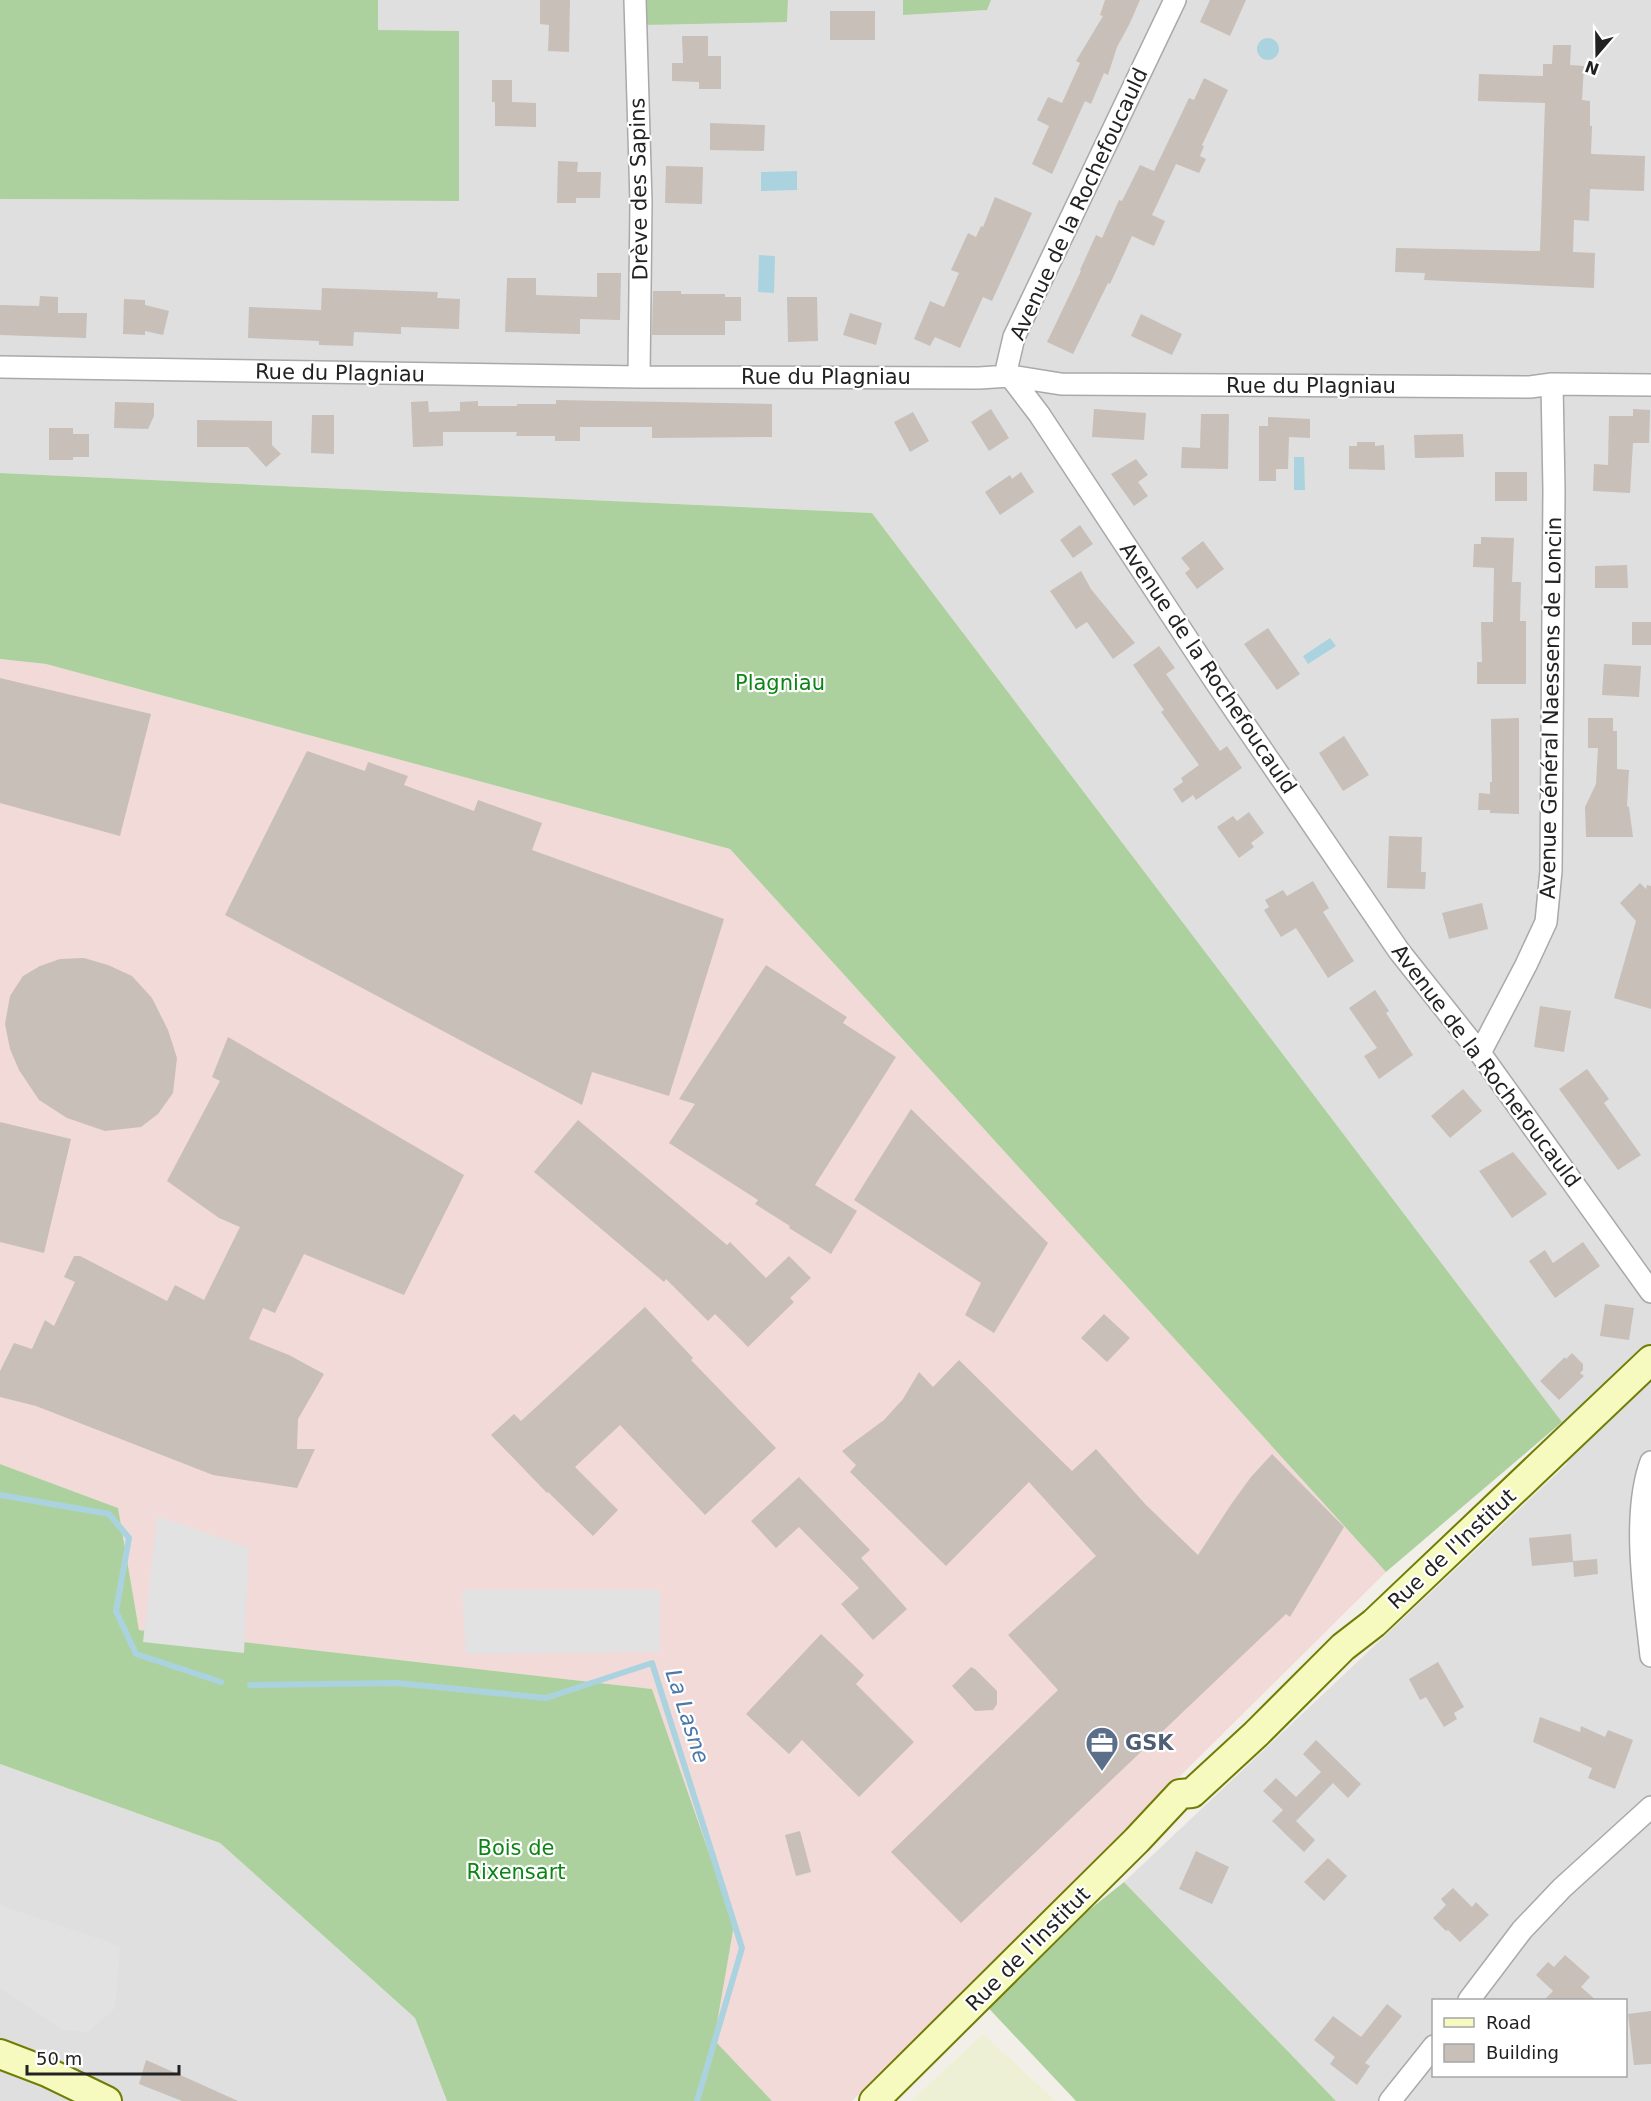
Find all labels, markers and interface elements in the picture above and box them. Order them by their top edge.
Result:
north arrow [1567,24,1627,84]
text: N [1582,56,1602,79]
street label: Avenue de la Rochefoucauld [1005,64,1153,344]
street label: Drève des Sapins [625,97,653,281]
street label: Rue du Plagniau [255,360,425,386]
street label: Rue du Plagniau [741,365,911,389]
street label: Rue du Plagniau [1226,374,1396,398]
street label: Avenue Général Naessens de Loncin [1536,517,1566,899]
street label: Avenue de la Rochefoucauld [1115,538,1301,798]
park label: Plagniau [735,671,825,695]
street label: Avenue de la Rochefoucauld [1387,940,1585,1192]
street label: Rue de l'Institut [1383,1484,1521,1614]
water label: La Lasne [661,1666,714,1766]
office icon: GSK [1084,1725,1120,1772]
place label: GSK [1125,1731,1174,1755]
park label: Bois de Rixensart [466,1836,566,1884]
street label: Rue de l'Institut [961,1882,1095,2016]
legend [1432,1999,1627,2077]
text: Road [1486,2012,1531,2033]
scale bar [27,2038,178,2076]
text: Building [1486,2042,1559,2063]
text: 50 m [36,2048,82,2069]

